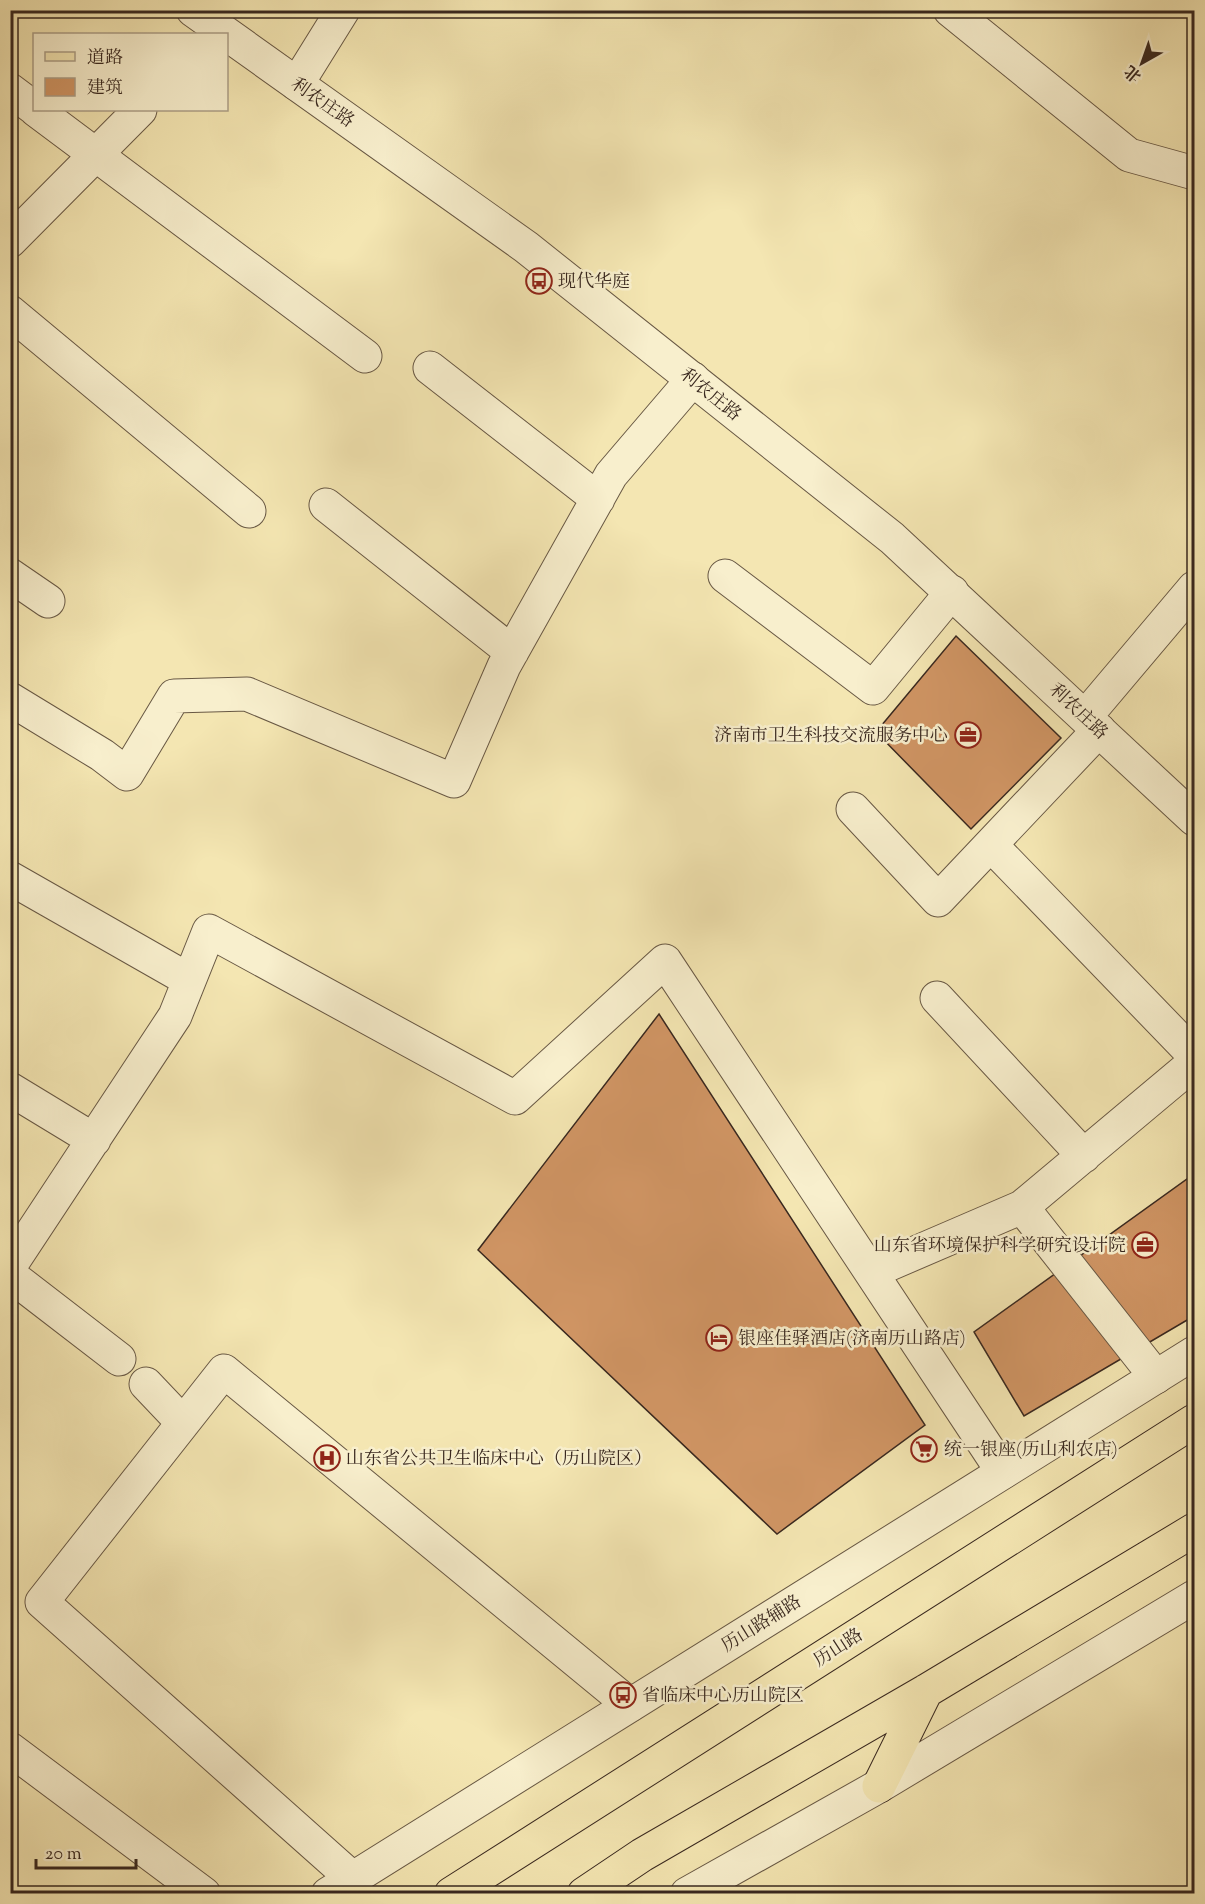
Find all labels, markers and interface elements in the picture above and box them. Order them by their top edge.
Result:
legend [33,33,228,111]
north arrow [1112,33,1172,93]
text: 道路 [87,46,123,72]
text: 北 [1120,59,1147,87]
street label: 利农庄路 [285,72,359,135]
text: 建筑 [87,76,123,102]
bus stop icon: 现代华庭 [524,266,554,296]
place label: 现代华庭 [558,270,630,296]
street label: 利农庄路 [674,363,746,428]
street label: 利农庄路 [1042,678,1113,747]
office icon: 济南市卫生科技交流服务中心 [953,720,983,750]
place label: 济南市卫生科技交流服务中心 [714,724,948,750]
office icon: 山东省环境保护科学研究设计院 [1130,1230,1160,1260]
place label: 山东省环境保护科学研究设计院 [874,1234,1126,1260]
hotel icon: 银座佳驿酒店(济南历山路店) [704,1323,734,1353]
place label: 银座佳驿酒店(济南历山路店) [738,1327,966,1353]
supermarket icon: 统一银座(历山利农店) [909,1434,939,1464]
place label: 统一银座(历山利农店) [944,1438,1118,1464]
hospital icon: 山东省公共卫生临床中心（历山院区） [312,1443,342,1473]
place label: 山东省公共卫生临床中心（历山院区） [346,1447,652,1473]
street label: 历山路辅路 [717,1590,807,1660]
street label: 历山路 [809,1623,869,1674]
bus stop icon: 省临床中心历山院区 [608,1680,638,1710]
place label: 省临床中心历山院区 [642,1684,804,1710]
scale bar [36,1832,136,1870]
text: 20 m [45,1842,82,1868]

